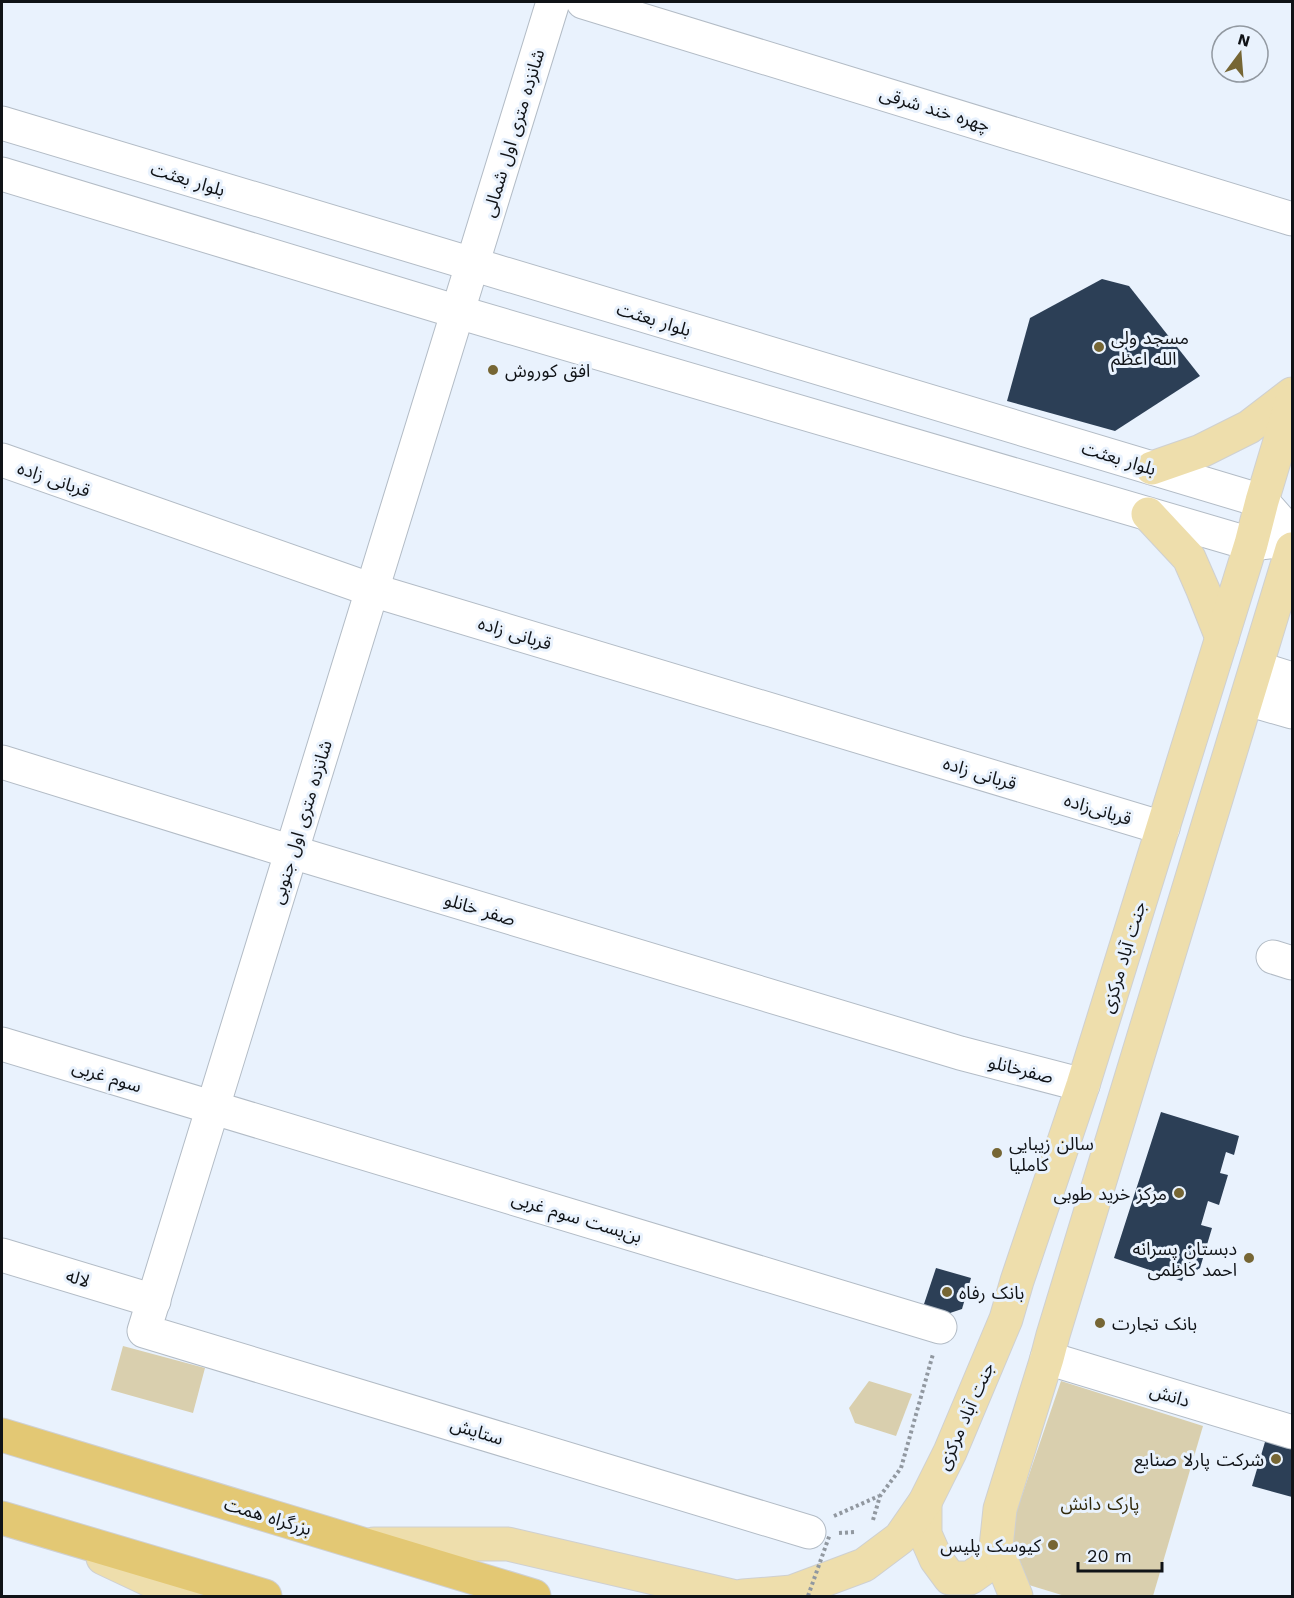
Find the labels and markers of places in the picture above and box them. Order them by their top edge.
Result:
place label: مسجد ولی الله اعظم [1111,327,1189,372]
marker: مسجد ولی الله اعظم [1092,340,1106,354]
place label: افق کوروش [505,360,590,382]
marker: افق کوروش [486,363,500,377]
place label: سالن زیبایی کاملیا [1009,1133,1094,1175]
marker: سالن زیبایی کاملیا [990,1146,1004,1160]
place label: مرکز خرید طوبی [1053,1183,1167,1205]
marker: مرکز خرید طوبی [1172,1186,1186,1200]
place label: دبستان پسرانه احمد کاظمی [1133,1238,1237,1281]
marker: دبستان پسرانه احمد کاظمی [1242,1251,1256,1265]
place label: بانک رفاه [959,1282,1024,1304]
marker: بانک رفاه [940,1285,954,1299]
place label: بانک تجارت [1112,1313,1197,1335]
marker: بانک تجارت [1093,1316,1107,1330]
place label: شرکت پارلا صنایع [1134,1449,1264,1474]
marker: شرکت پارلا صنایع [1269,1452,1283,1466]
place label: کیوسک پلیس [940,1535,1042,1557]
marker: کیوسک پلیس [1046,1538,1060,1552]

